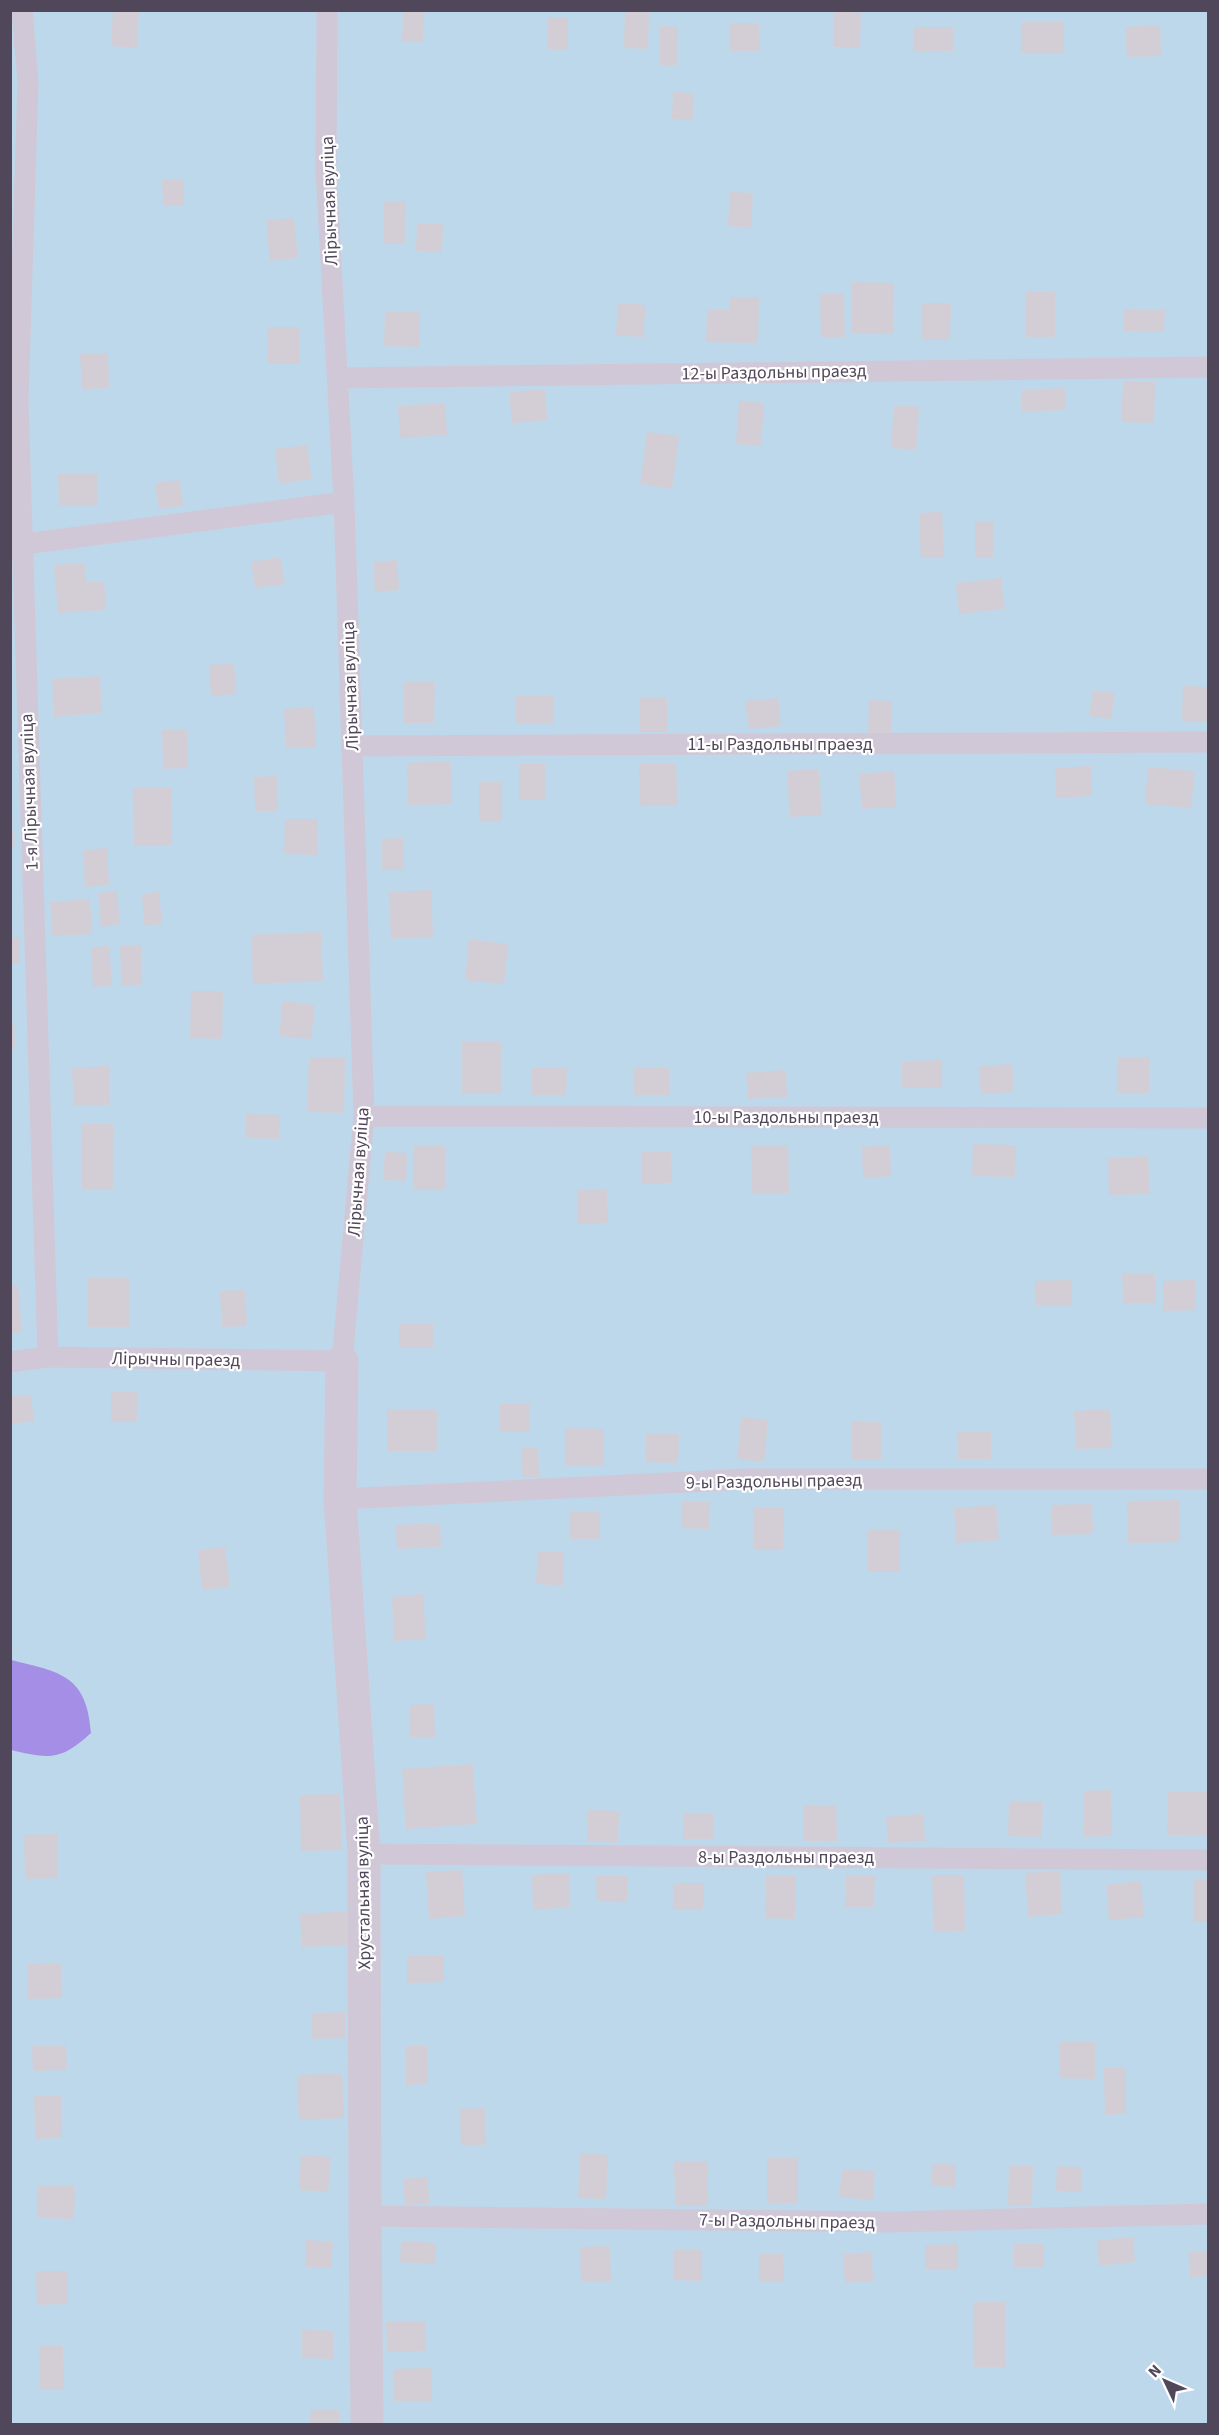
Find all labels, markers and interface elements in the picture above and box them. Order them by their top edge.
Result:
street label: Лірычная вуліца [315,136,344,266]
street label: 12-ы Раздольны праезд [681,358,867,387]
street label: Лірычная вуліца [336,621,365,751]
street label: 1-я Лірычная вуліца [14,713,45,871]
street label: 11-ы Раздольны праезд [687,732,873,757]
street label: 10-ы Раздольны праезд [693,1105,879,1130]
street label: Лірычная вуліца [342,1106,375,1238]
street label: Лірычны праезд [112,1346,241,1373]
street label: 9-ы Раздольны праезд [686,1467,863,1496]
street label: Хрустальная вуліца [350,1816,377,1970]
street label: 8-ы Раздольны праезд [698,1845,874,1870]
street label: 7-ы Раздольны праезд [699,2207,876,2236]
north arrow [1135,2351,1195,2411]
text: N [1143,2360,1167,2383]

